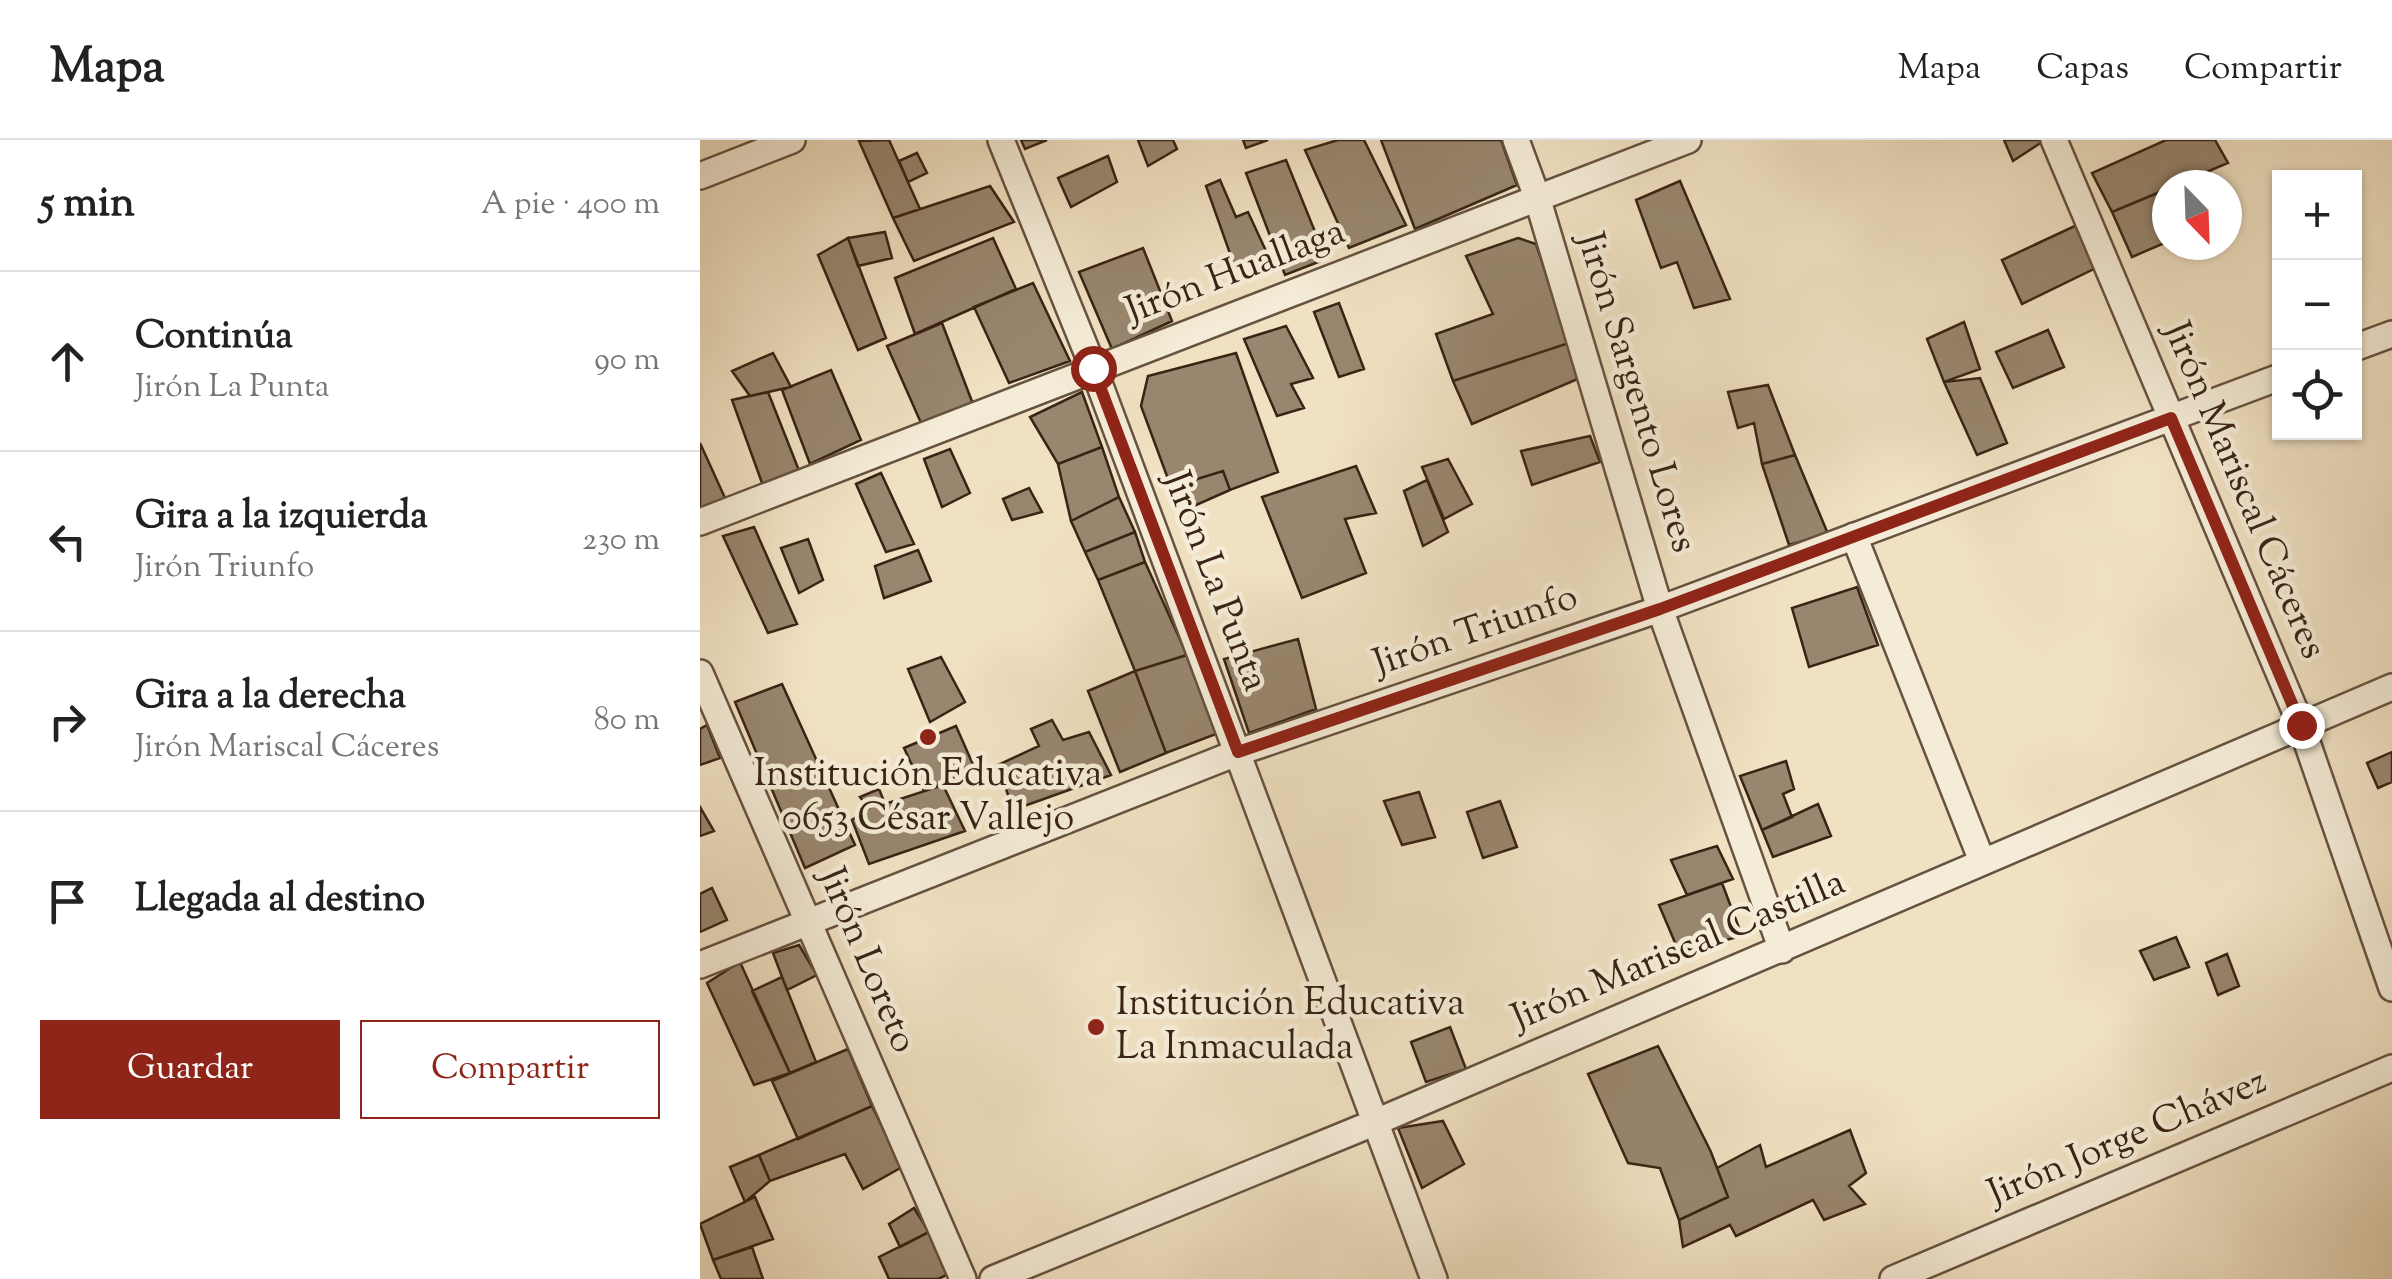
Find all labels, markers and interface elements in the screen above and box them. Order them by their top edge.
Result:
text: Mapa [50,35,165,104]
text: Mapa [1898,44,1981,95]
text: Capas [2036,44,2129,95]
text: Compartir [2184,44,2342,95]
north arrow [2152,170,2242,260]
map controls [2272,170,2362,440]
button: + [2272,170,2362,260]
text: 5 min [40,175,135,235]
text: A pie · 400 m [481,182,660,228]
street label: Jirón Huallaga [1117,206,1353,340]
street label: Jirón Sargento Lores [1560,225,1709,559]
button: − [2272,260,2362,350]
text: Continúa [135,311,293,365]
street label: Jirón Mariscal Cáceres [2147,312,2338,668]
icon: ahead [40,334,95,389]
text: 90 m [594,338,660,384]
route start [1071,346,1117,392]
button: locate [2272,350,2362,440]
text: Jirón La Punta [135,365,330,411]
street label: Jirón La Punta [1147,463,1281,700]
text: Gira a la izquierda [135,491,428,545]
icon: left [40,514,95,569]
text: 230 m [582,518,660,564]
text: Jirón Triunfo [135,545,314,591]
street label: Jirón Triunfo [1365,572,1585,693]
text: Gira a la derecha [135,671,406,725]
icon: right [40,694,95,749]
text: 80 m [594,698,660,744]
route end [2279,703,2325,749]
text: Jirón Mariscal Cáceres [135,725,439,771]
marker: Institución Educativa 0653 César Vallejo [917,726,939,748]
place label: Institución Educativa 0653 César Vallejo [754,749,1102,847]
street label: Jirón Mariscal Castilla [1502,857,1854,1047]
street label: Jirón Loreto [802,858,929,1062]
icon: arrive [40,874,95,929]
text: Llegada al destino [135,874,425,928]
place label: Institución Educativa La Inmaculada [1116,978,1465,1076]
marker: Institución Educativa La Inmaculada [1085,1016,1107,1038]
button: Guardar [40,1020,340,1119]
button: Compartir [360,1020,660,1119]
street label: Jirón Jorge Chávez [1978,1056,2276,1223]

